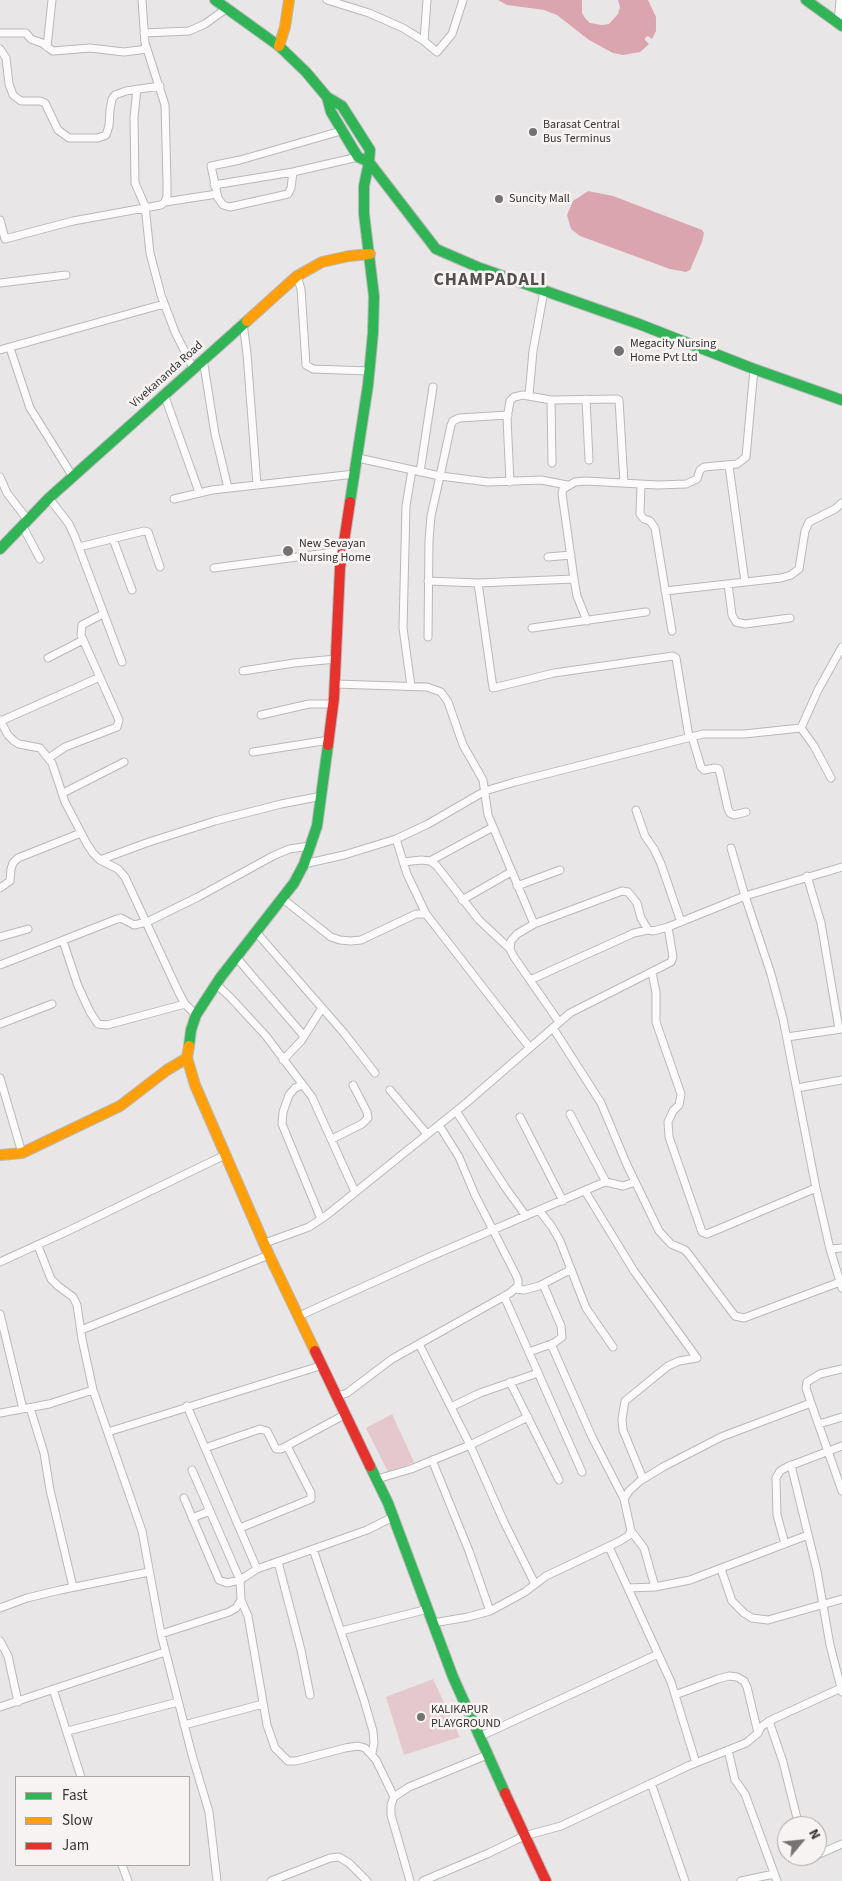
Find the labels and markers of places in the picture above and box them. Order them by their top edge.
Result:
place label: Barasat Central Bus Terminus [543,118,620,146]
marker: Barasat Central Bus Terminus [527,126,539,138]
place label: Suncity Mall [509,192,570,206]
marker: Suncity Mall [493,193,505,205]
place label: Megacity Nursing Home Pvt Ltd [630,337,716,365]
marker: Megacity Nursing Home Pvt Ltd [612,344,626,358]
place label: New Sevayan Nursing Home [299,537,371,565]
marker: New Sevayan Nursing Home [281,544,295,558]
place label: KALIKAPUR PLAYGROUND [431,1703,501,1731]
marker: KALIKAPUR PLAYGROUND [415,1711,427,1723]

